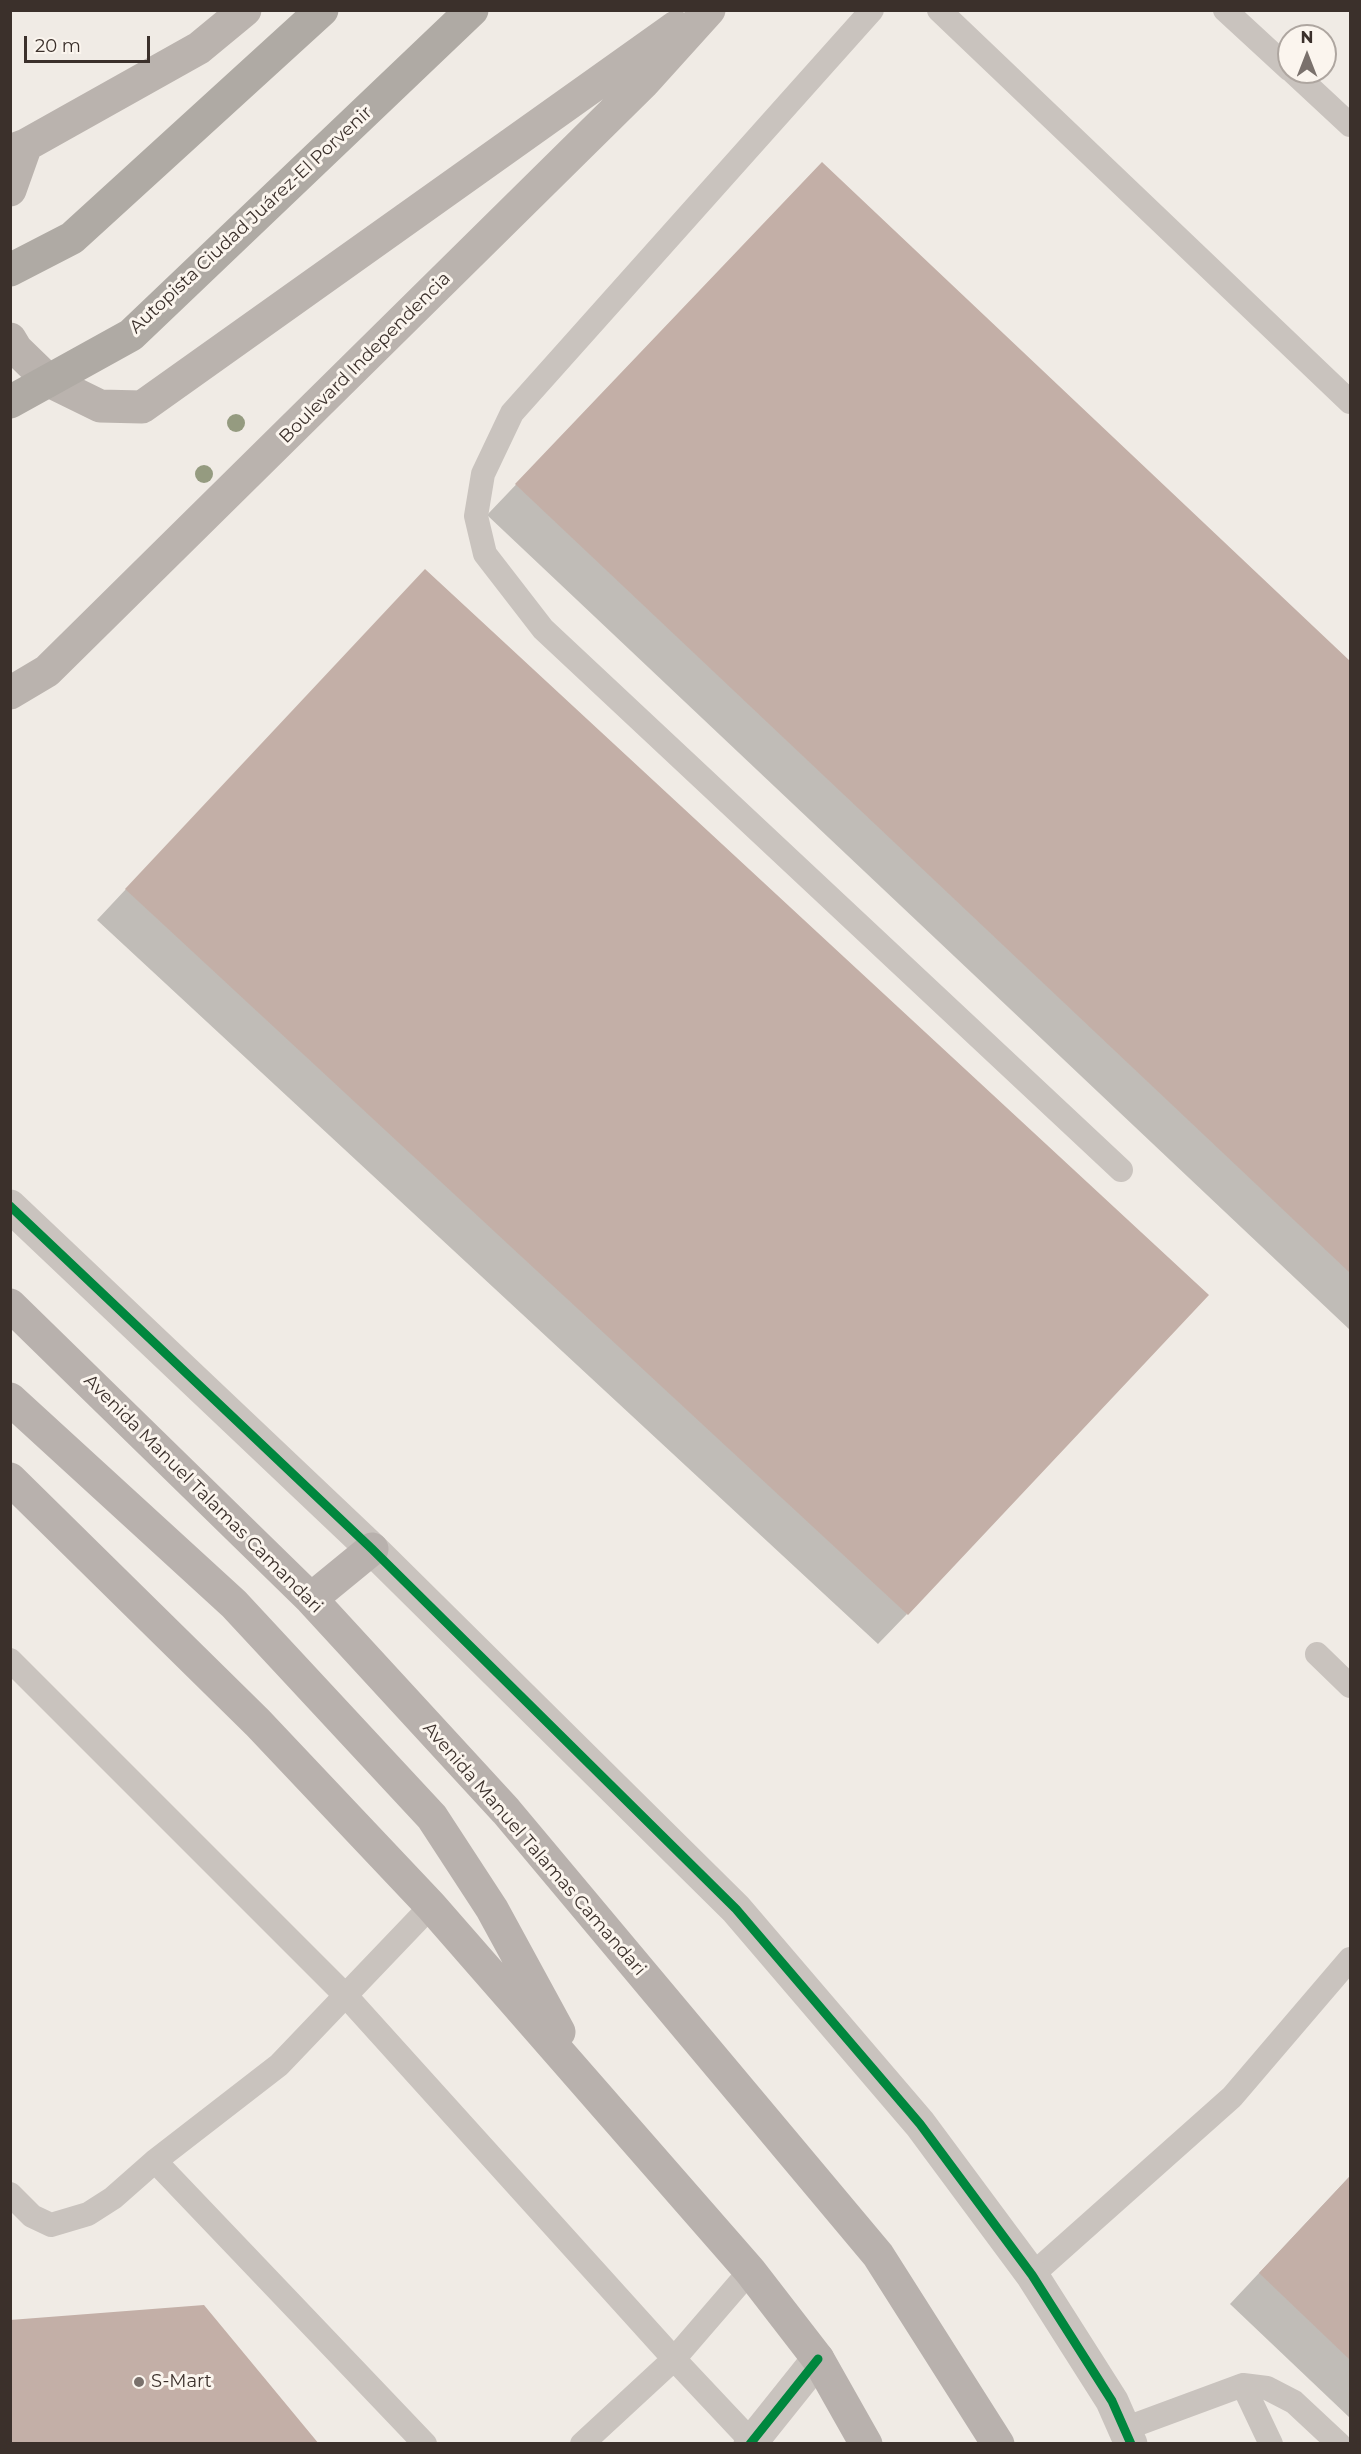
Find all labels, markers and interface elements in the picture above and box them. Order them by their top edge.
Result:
scale bar [27,24,153,62]
north arrow [1277,24,1337,84]
text: N [1301,28,1313,47]
text: 20 m [35,35,81,57]
street label: Autopista Ciudad Juárez-El Porvenir [125,102,377,338]
street label: Boulevard Independencia [275,268,455,448]
street label: Avenida Manuel Talamas Camandari [79,1370,327,1618]
street label: Avenida Manuel Talamas Camandari [418,1718,650,1980]
place label: S-Mart [151,2371,212,2393]
marker: S-Mart [132,2375,146,2389]

